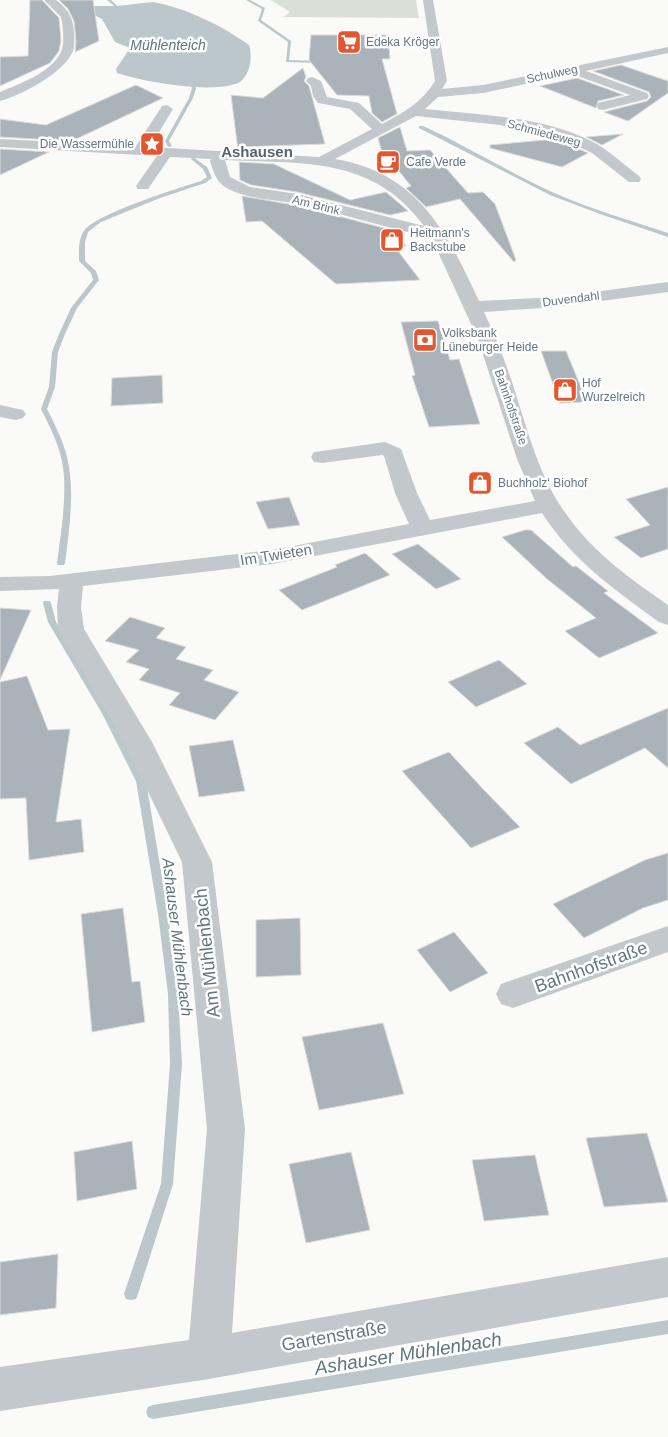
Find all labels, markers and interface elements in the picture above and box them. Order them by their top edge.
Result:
supermarket icon: Edeka Kröger [336,29,362,55]
place label: Edeka Kröger [366,35,439,49]
water label: Mühlenteich [130,37,206,53]
street label: Schulweg [525,62,579,86]
street label: Schmiedeweg [506,116,582,150]
place icon: Die Wassermühle [139,131,165,157]
place label: Die Wassermühle [40,137,134,151]
district label: Ashausen [221,143,293,160]
cafe icon: Cafe Verde [375,149,401,175]
place label: Cafe Verde [406,155,466,169]
street label: Am Brink [291,192,342,218]
place label: Heitmann's Backstube [410,226,470,254]
shop icon: Heitmann's Backstube [379,227,405,253]
street label: Duvendahl [542,289,600,309]
place label: Volksbank Lüneburger Heide [442,326,538,354]
bank icon: Volksbank Lüneburger Heide [412,327,438,353]
street label: Bahnhofstraße [492,368,531,447]
place label: Hof Wurzelreich [582,376,645,404]
shop icon: Hof Wurzelreich [552,377,578,403]
shop icon: Buchholz‘ Biohof [467,470,493,496]
place label: Buchholz‘ Biohof [498,476,588,490]
street label: Im Twieten [239,540,313,569]
water label: Ashauser Mühlenbach [159,856,196,1017]
street label: Am Mühlenbach [190,887,224,1019]
street label: Bahnhofstraße [532,937,650,997]
street label: Gartenstraße [280,1317,388,1355]
water label: Ashauser Mühlenbach [312,1328,503,1379]

